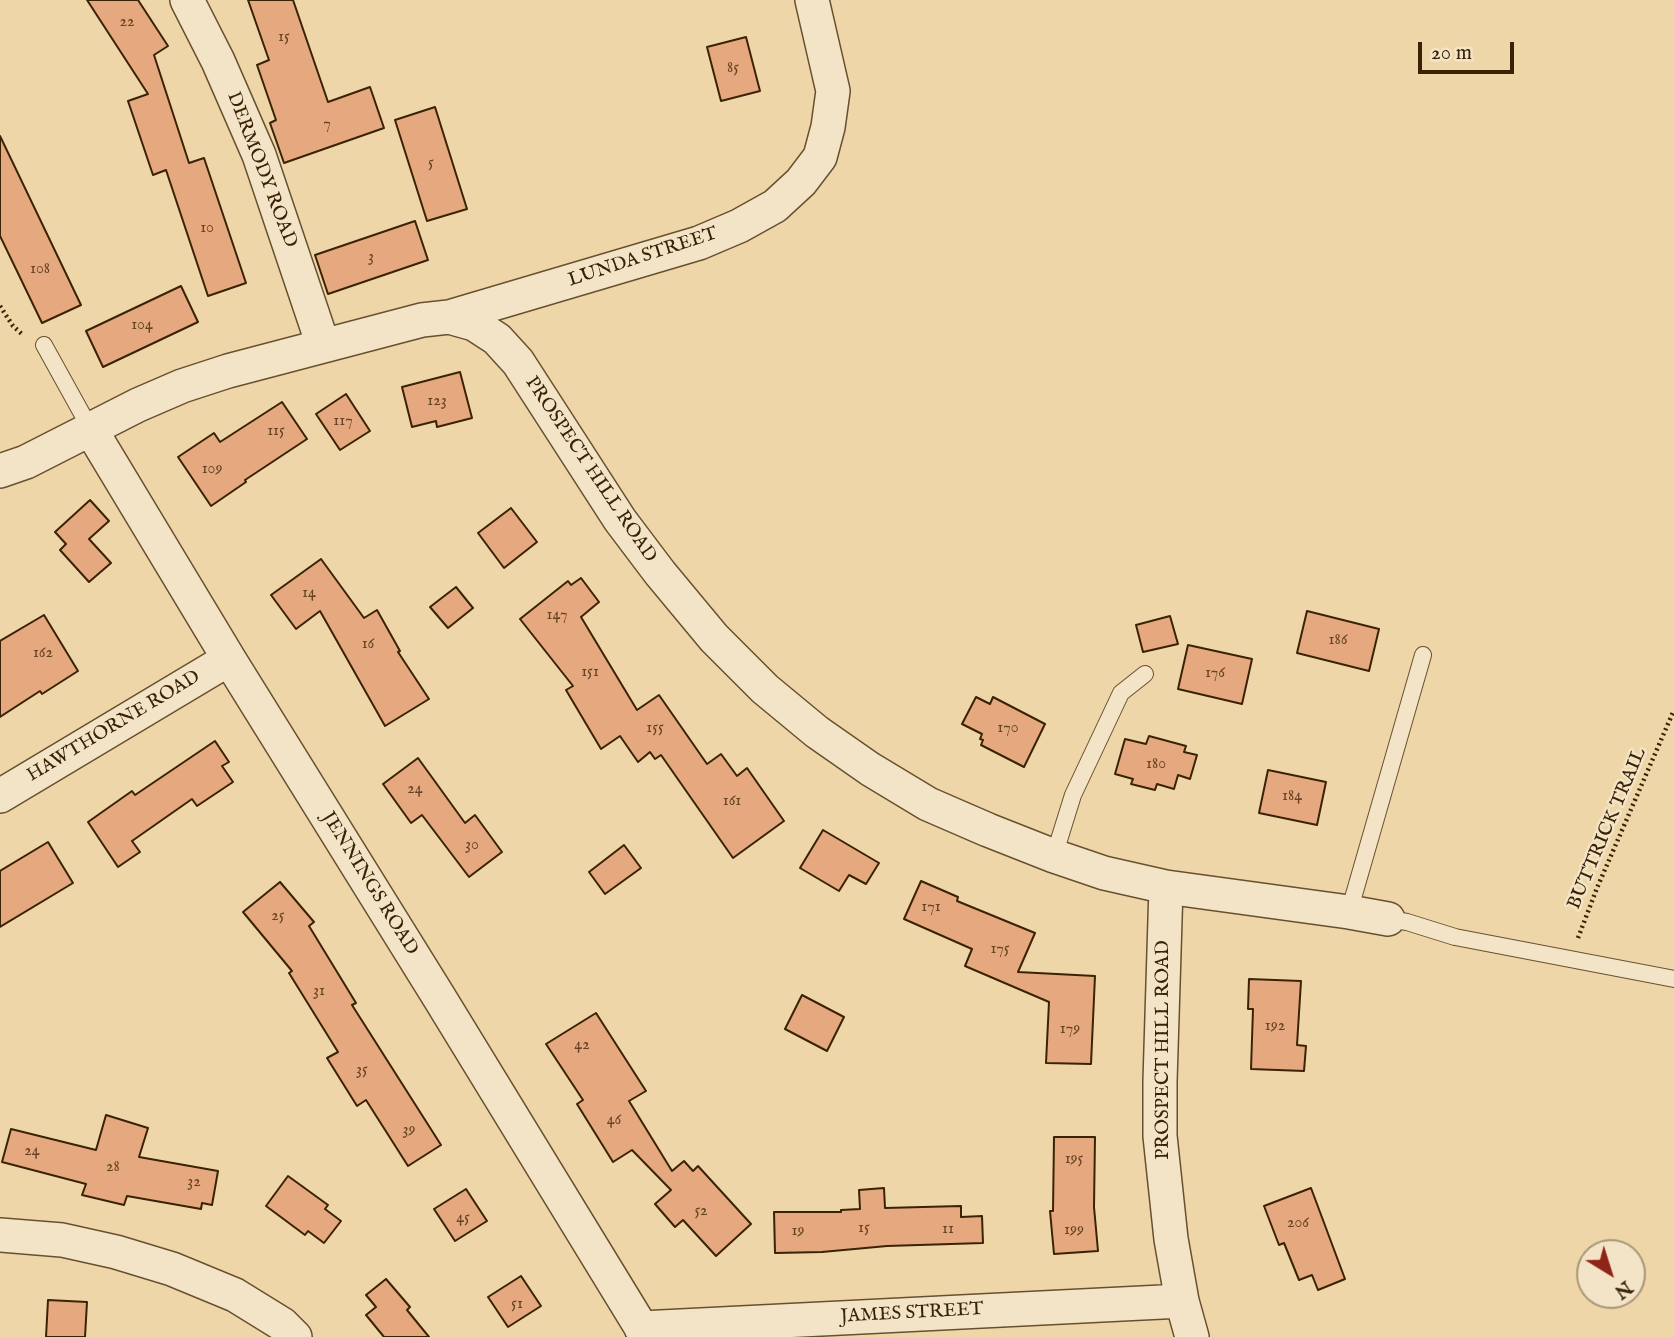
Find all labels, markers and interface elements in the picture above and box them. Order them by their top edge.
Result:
house number: 22 [119,13,135,33]
house number: 15 [278,28,290,48]
scale bar [1422,28,1518,72]
text: 20 m [1431,40,1472,67]
house number: 85 [727,59,739,79]
street label: DERMODY ROAD [221,89,301,251]
house number: 7 [323,115,331,135]
house number: 5 [428,154,434,174]
house number: 10 [200,219,214,239]
street label: LUNDA STREET [566,223,720,293]
house number: 3 [368,248,374,268]
house number: 108 [30,260,50,280]
house number: 104 [131,316,153,336]
street label: PROSPECT HILL ROAD [519,373,661,567]
house number: 123 [427,392,447,412]
house number: 117 [333,412,353,432]
house number: 115 [267,422,285,442]
house number: 109 [202,460,222,480]
house number: 14 [302,584,316,604]
house number: 147 [547,606,567,626]
house number: 186 [1329,631,1347,651]
house number: 16 [362,635,374,655]
house number: 162 [33,644,53,664]
house number: 151 [581,663,599,683]
house number: 176 [1205,664,1225,684]
street label: HAWTHORNE ROAD [23,666,205,788]
house number: 155 [646,719,664,739]
house number: 170 [997,719,1019,739]
street label: BUTTRICK TRAIL [1564,745,1652,913]
house number: 180 [1146,755,1166,775]
house number: 24 [407,780,423,800]
house number: 184 [1282,787,1302,807]
house number: 161 [723,792,741,812]
street label: JENNINGS ROAD [316,808,422,960]
house number: 30 [465,836,479,856]
house number: 171 [921,898,941,918]
house number: 25 [271,907,285,927]
house number: 175 [990,940,1010,960]
street label: PROSPECT HILL ROAD [1153,940,1175,1160]
house number: 31 [313,982,325,1002]
house number: 192 [1265,1017,1285,1037]
house number: 179 [1060,1020,1080,1040]
house number: 42 [574,1036,590,1056]
house number: 35 [356,1061,368,1081]
house number: 46 [607,1111,621,1131]
house number: 39 [403,1121,415,1141]
house number: 24 [24,1142,40,1162]
house number: 195 [1065,1150,1083,1170]
house number: 28 [106,1158,120,1178]
house number: 32 [187,1173,201,1193]
house number: 52 [694,1202,708,1222]
house number: 45 [456,1209,470,1229]
house number: 206 [1287,1214,1309,1234]
house number: 15 [858,1219,870,1239]
house number: 11 [942,1220,954,1240]
house number: 199 [1064,1221,1084,1241]
house number: 19 [792,1222,804,1242]
north arrow [1576,1239,1646,1309]
text: N [1609,1274,1637,1303]
house number: 51 [511,1295,523,1315]
street label: JAMES STREET [840,1299,984,1329]

